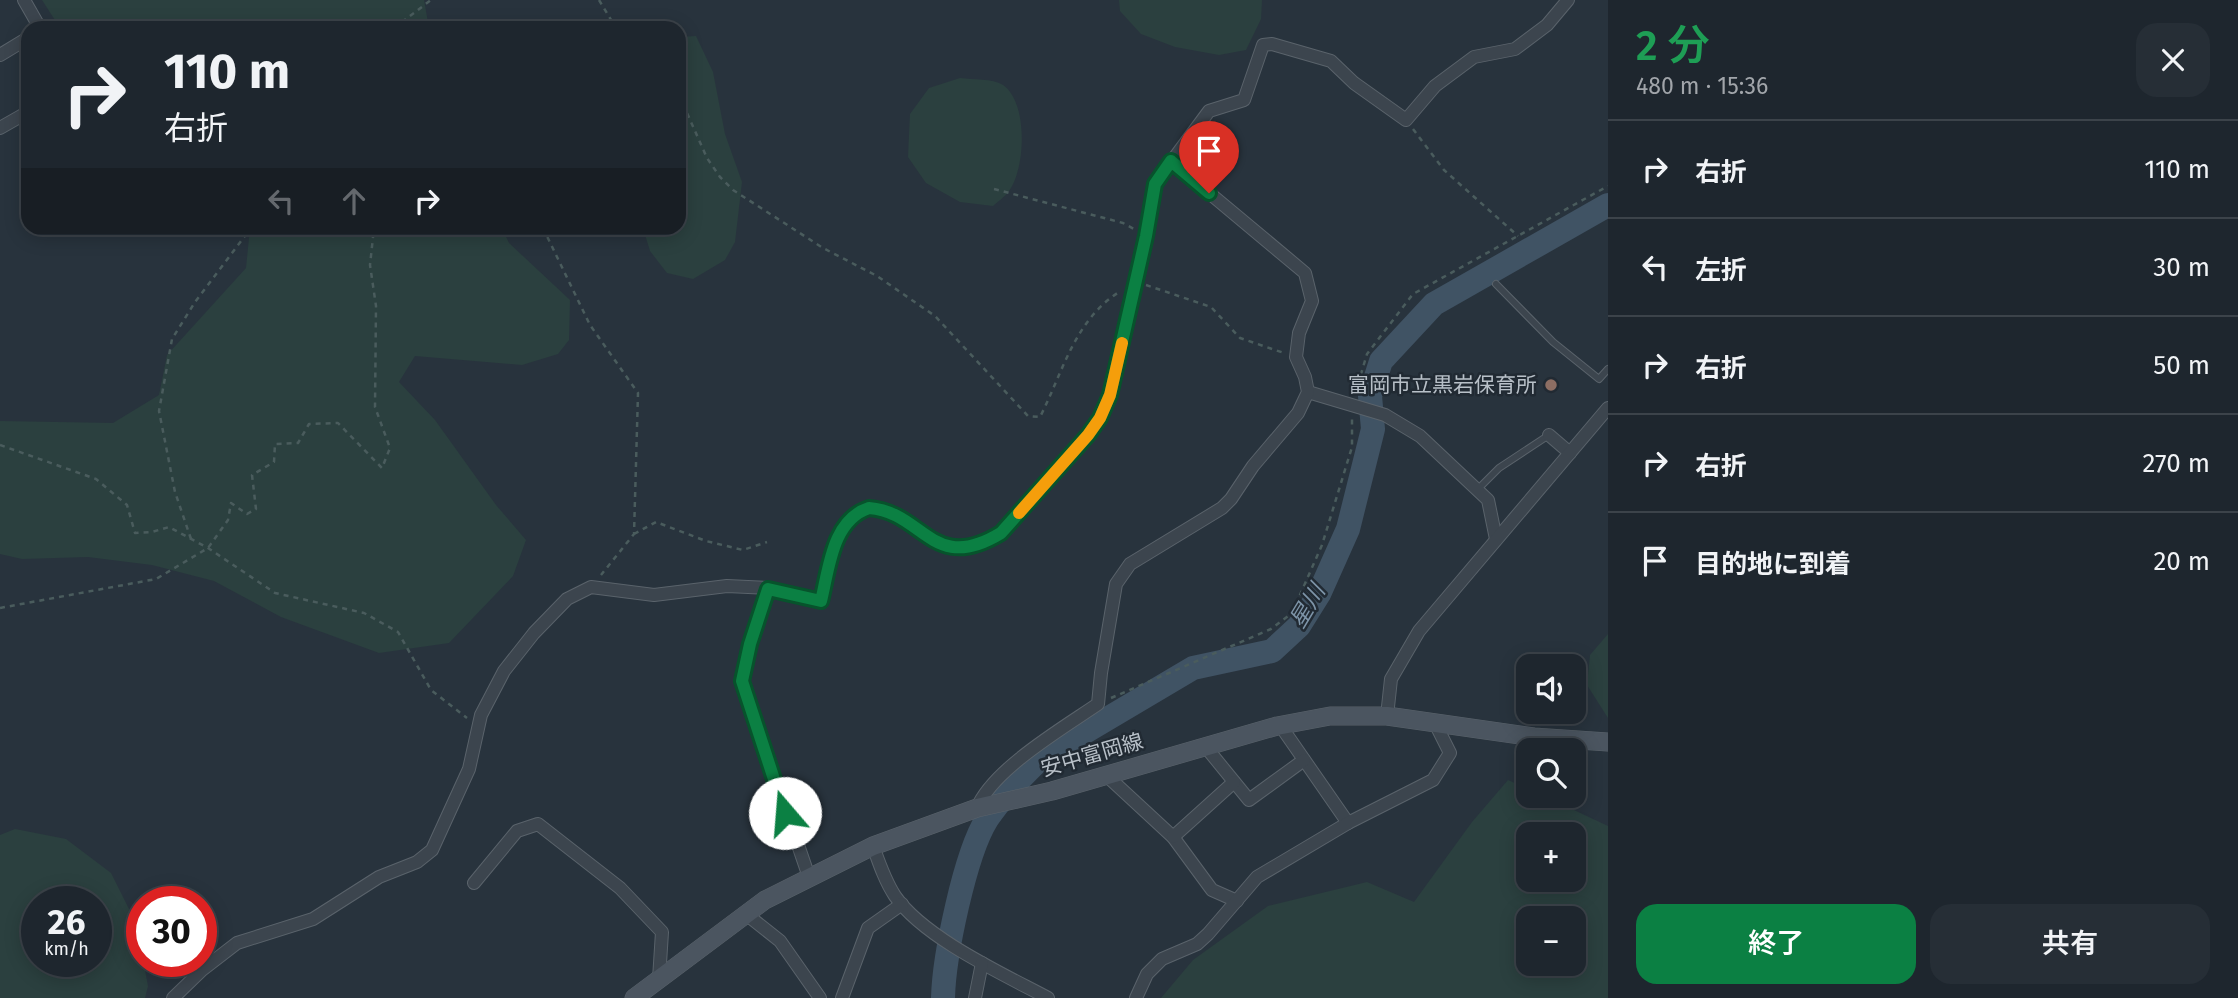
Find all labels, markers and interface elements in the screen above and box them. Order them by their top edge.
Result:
text: 2 分 [1636,21,1710,71]
button: close [2136,23,2210,97]
text: 110 m [164,42,290,101]
icon: right [49,49,140,140]
text: 480 m · 15:36 [1636,72,1768,100]
text: 右折 [164,109,228,147]
pin [1179,121,1239,193]
icon: arrive [1190,132,1228,170]
icon: right [1636,150,1674,188]
text: 110 m [2144,154,2210,185]
text: 右折 [1695,157,1747,188]
icon: left [262,182,300,220]
icon: ahead [335,182,373,220]
icon: right [408,182,446,220]
icon: left [1636,248,1674,286]
text: 30 m [2153,252,2210,283]
text: 左折 [1695,255,1747,286]
icon: right [1636,346,1674,384]
text: 50 m [2153,350,2210,381]
text: 右折 [1695,353,1747,384]
place label: 富岡市立黒岩保育所 [1348,372,1537,398]
marker: 富岡市立黒岩保育所 [1543,377,1559,393]
icon: right [1636,444,1674,482]
text: 270 m [2142,448,2210,479]
text: 右折 [1695,451,1747,482]
icon: arrive [1636,542,1674,580]
text: 20 m [2153,546,2210,577]
text: 目的地に到着 [1695,549,1851,580]
water label: 星川 [1283,577,1332,633]
map controls [1516,654,1586,976]
button: sound [1516,654,1586,724]
street label: 安中富岡線 [1038,728,1146,782]
button: search [1516,738,1586,808]
position arrow [748,776,822,850]
button: + [1516,822,1586,892]
speed limit sign: 30 [126,886,217,977]
text: 26 [48,901,85,943]
button: 終了 [1636,904,1916,984]
button: 共有 [1930,904,2210,984]
button: − [1516,906,1586,976]
text: km/h [44,938,89,960]

